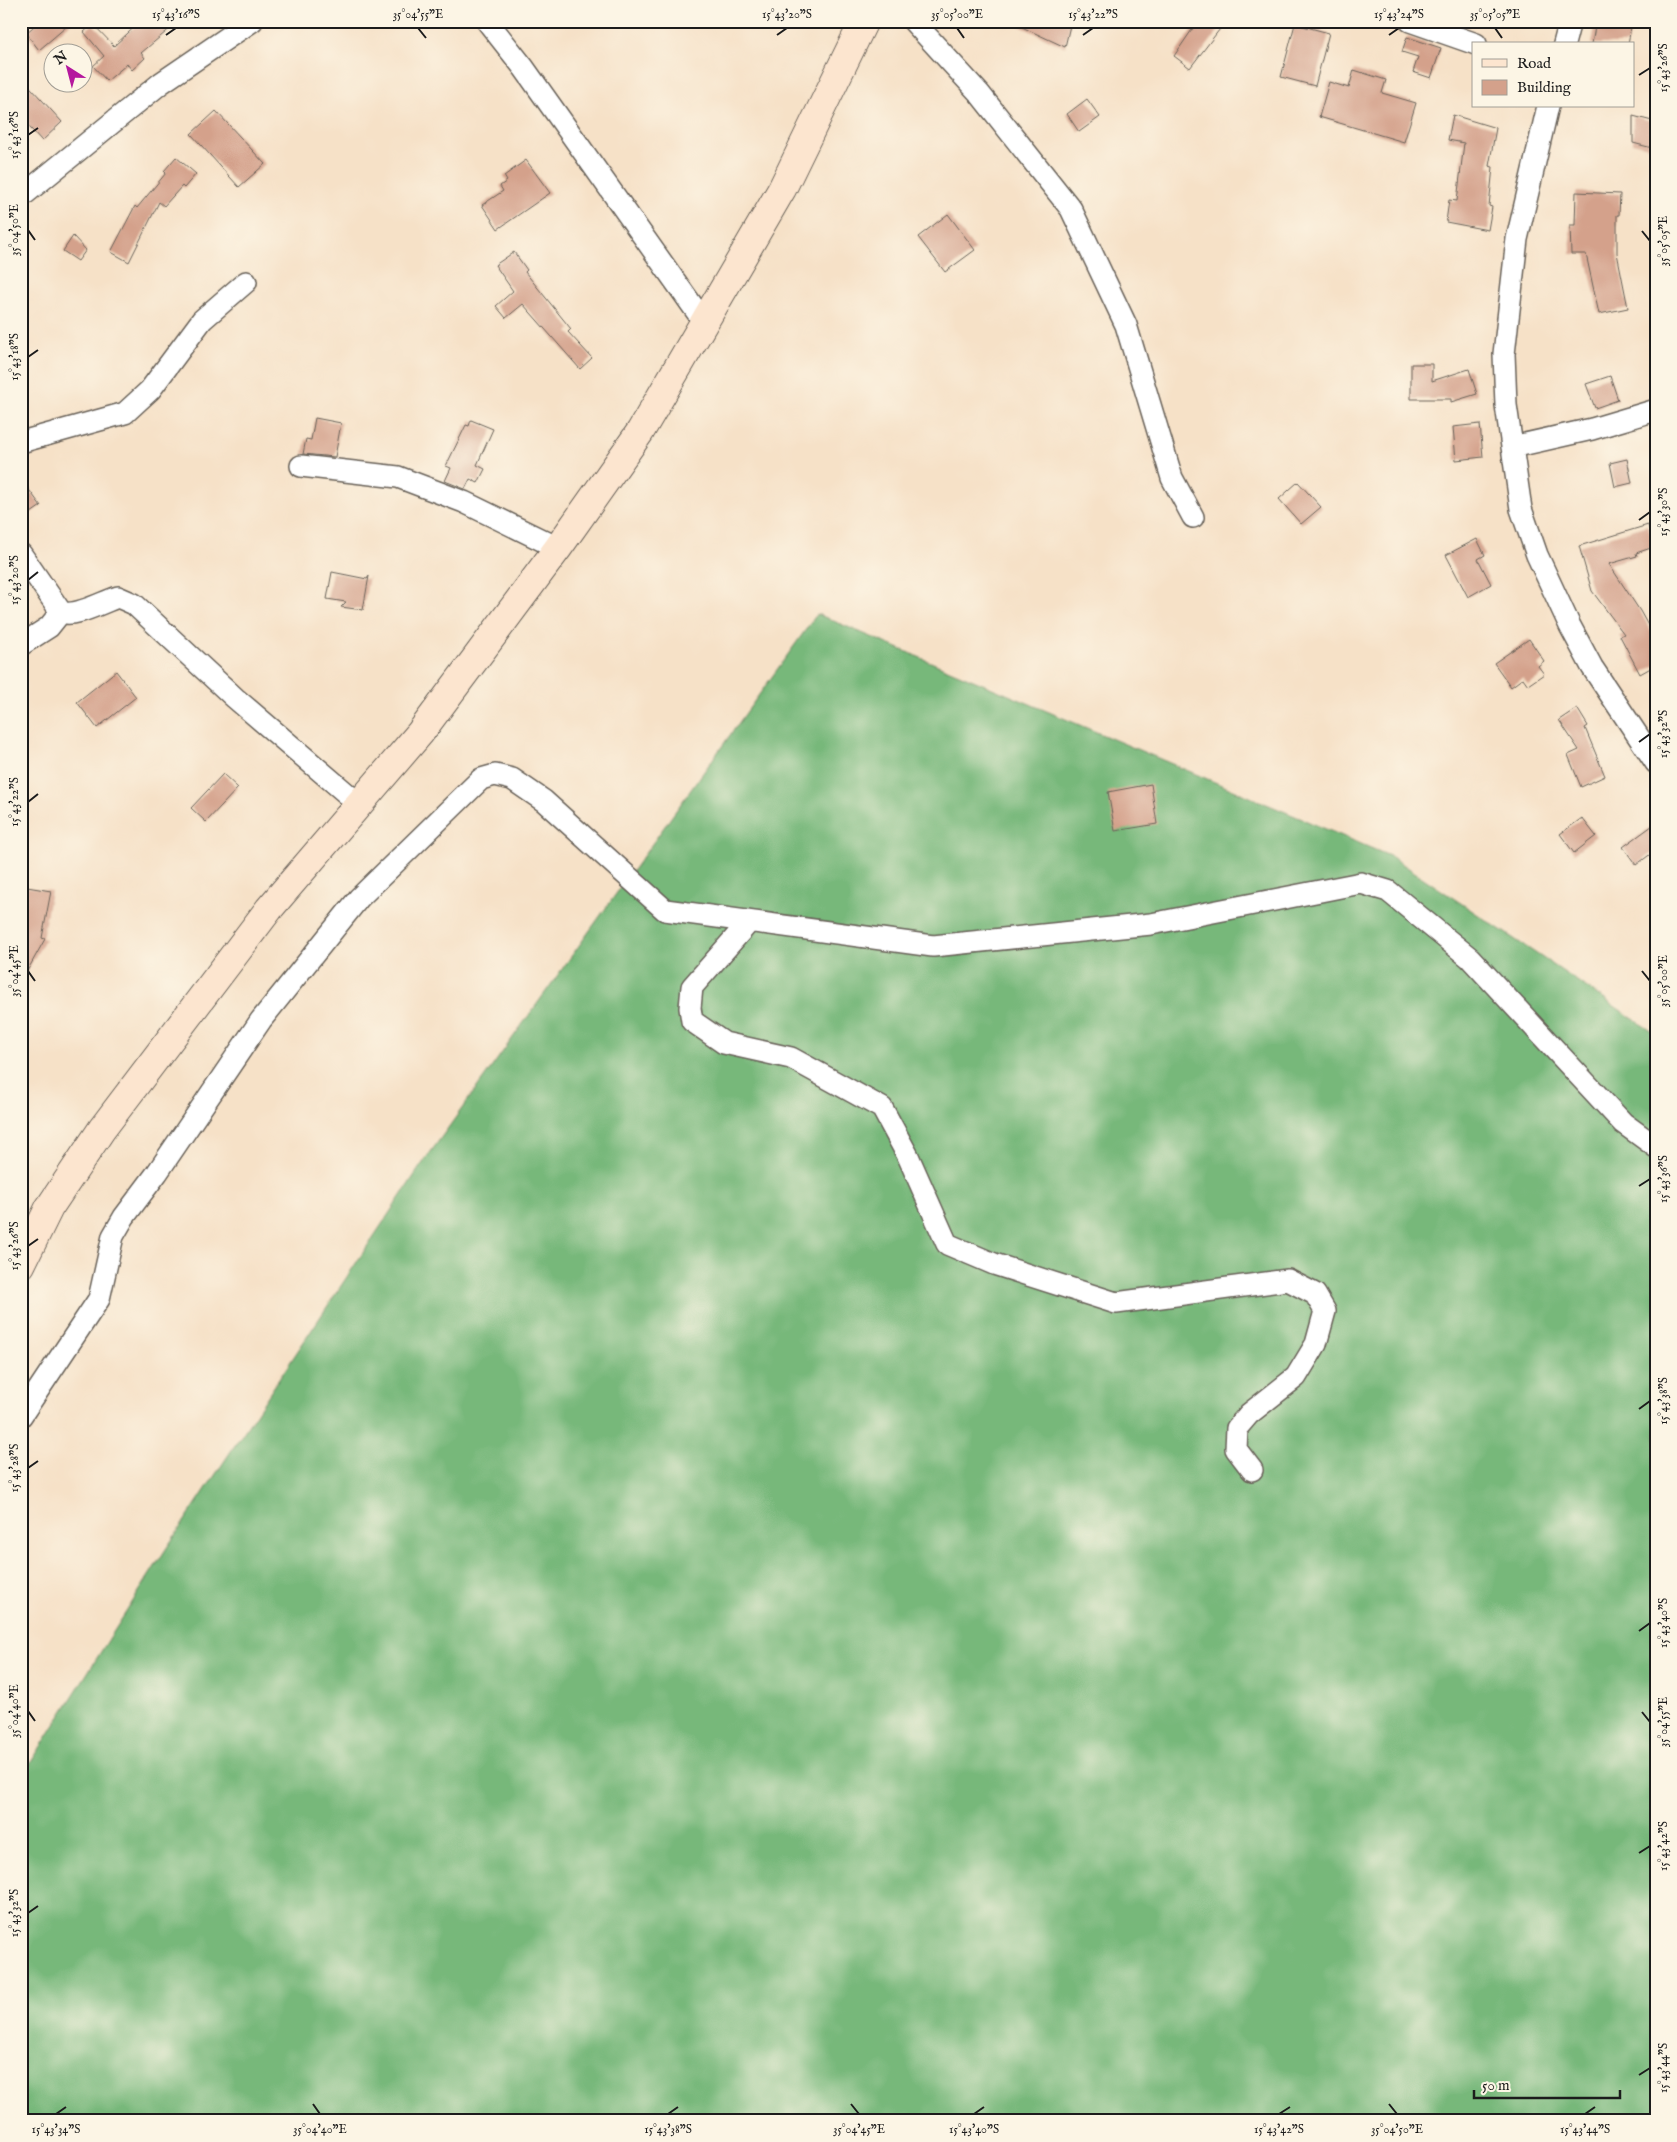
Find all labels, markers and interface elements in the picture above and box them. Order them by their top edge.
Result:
text: 15°43'16"S [152,7,200,22]
text: 35°04'55"E [393,7,443,22]
text: 15°43'20"S [762,7,812,22]
text: 35°05'00"E [931,7,983,22]
text: 15°43'22"S [1068,7,1118,22]
text: 15°43'24"S [1374,7,1424,22]
text: 35°05'05"E [1470,7,1520,22]
north arrow [42,42,92,92]
legend [1472,42,1634,108]
text: 15°43'26"S [1656,43,1671,93]
text: N [50,47,71,70]
text: Road [1517,54,1552,73]
text: Building [1517,78,1572,97]
text: 15°43'16"S [7,111,22,159]
text: 35°04'50"E [7,204,22,256]
text: 35°05'05"E [1656,216,1671,266]
text: 15°43'18"S [7,333,22,381]
text: 15°43'30"S [1656,488,1671,536]
text: 15°43'20"S [7,555,22,605]
text: 15°43'32"S [1656,710,1671,758]
text: 15°43'22"S [7,777,22,827]
text: 35°04'45"E [7,945,22,997]
text: 35°05'00"E [1656,955,1671,1007]
text: 15°43'36"S [1656,1155,1671,1203]
text: 15°43'26"S [7,1221,22,1271]
text: 15°43'38"S [1656,1377,1671,1425]
text: 15°43'28"S [7,1444,22,1492]
text: 15°43'40"S [1656,1598,1671,1648]
text: 35°04'40"E [7,1684,22,1738]
text: 35°04'55"E [1656,1697,1671,1747]
text: 15°43'42"S [1656,1821,1671,1871]
text: 15°43'32"S [7,1889,22,1937]
text: 15°43'44"S [1656,2043,1671,2093]
scale bar [1474,2067,1621,2099]
text: 50 m [1482,2076,1510,2095]
text: 15°43'34"S [32,2122,80,2137]
text: 35°04'40"E [293,2122,347,2137]
text: 15°43'38"S [644,2122,692,2137]
text: 35°04'45"E [833,2122,885,2137]
text: 15°43'40"S [949,2122,999,2137]
text: 15°43'42"S [1254,2122,1304,2137]
text: 35°04'50"E [1371,2122,1423,2137]
text: 15°43'44"S [1560,2122,1610,2137]

